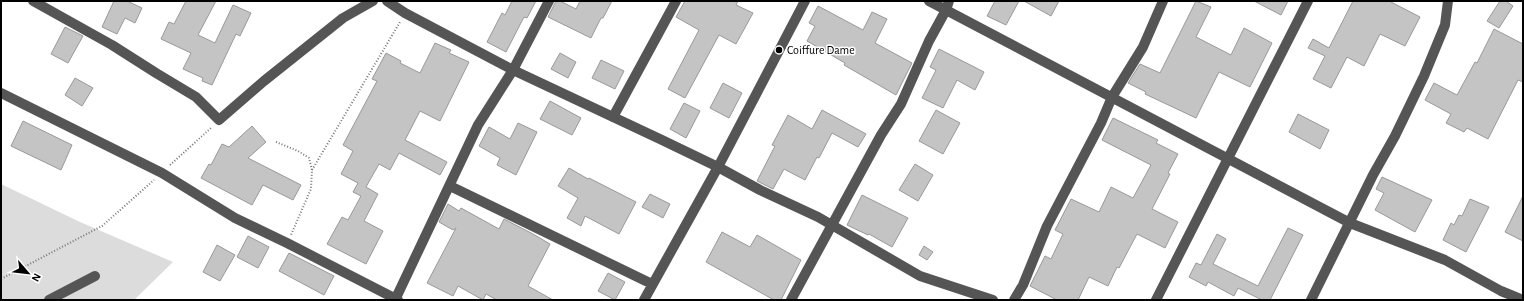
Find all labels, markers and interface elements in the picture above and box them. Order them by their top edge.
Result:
place label: Coiffure Dame [787,44,855,56]
marker: Coiffure Dame [774,45,784,55]
north arrow [8,253,48,293]
text: N [30,271,43,283]

